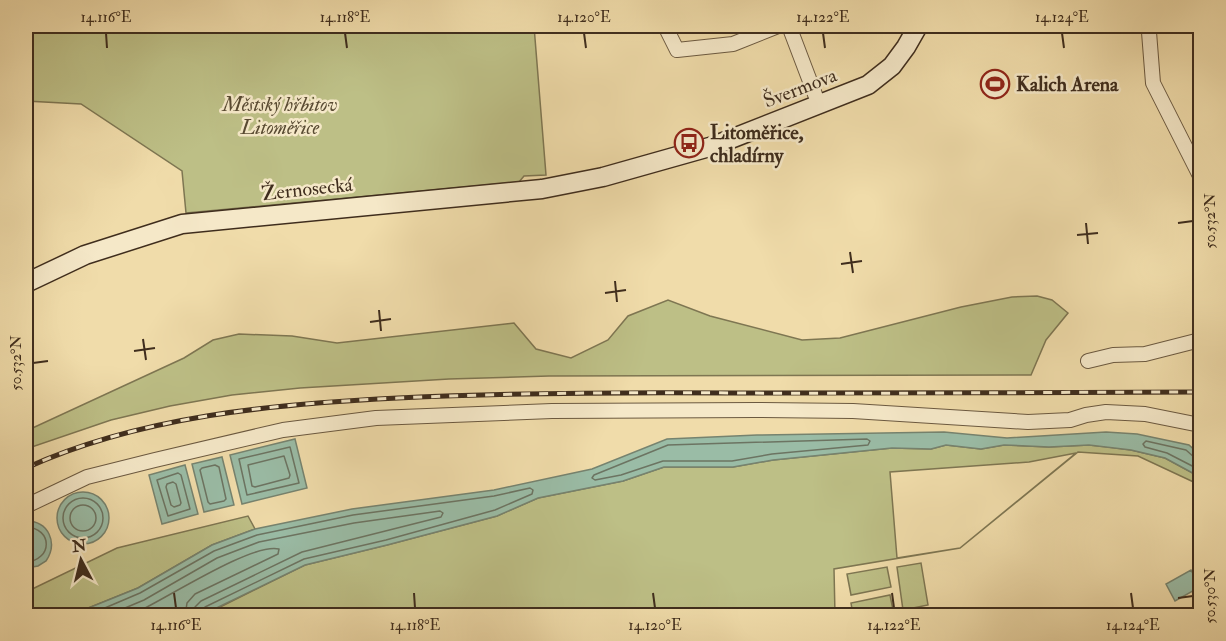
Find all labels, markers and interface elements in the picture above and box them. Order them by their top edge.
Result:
text: 14.116°E [81,8,132,27]
text: 14.118°E [320,8,370,27]
text: 14.120°E [557,8,611,27]
text: 14.122°E [796,8,850,27]
text: 14.124°E [1035,8,1089,27]
street label: Švermova [759,61,841,113]
sports icon: Kalich Arena [979,68,1011,100]
place label: Kalich Arena [1016,72,1119,97]
park label: Městský hřbitov Litoměřice [222,92,337,140]
place label: Litoměřice, chladírny [710,120,804,169]
bus stop icon: Litoměřice, chladírny [673,127,705,159]
street label: Žernosecká [260,171,355,206]
text: 50.532°N [1201,193,1220,249]
text: 50.532°N [7,335,26,391]
north arrow [51,530,111,590]
text: N [70,535,88,557]
text: 50.530°N [1201,568,1220,624]
text: 14.116°E [151,616,202,635]
text: 14.118°E [390,616,440,635]
text: 14.120°E [628,616,682,635]
text: 14.122°E [867,616,921,635]
text: 14.124°E [1106,616,1160,635]

